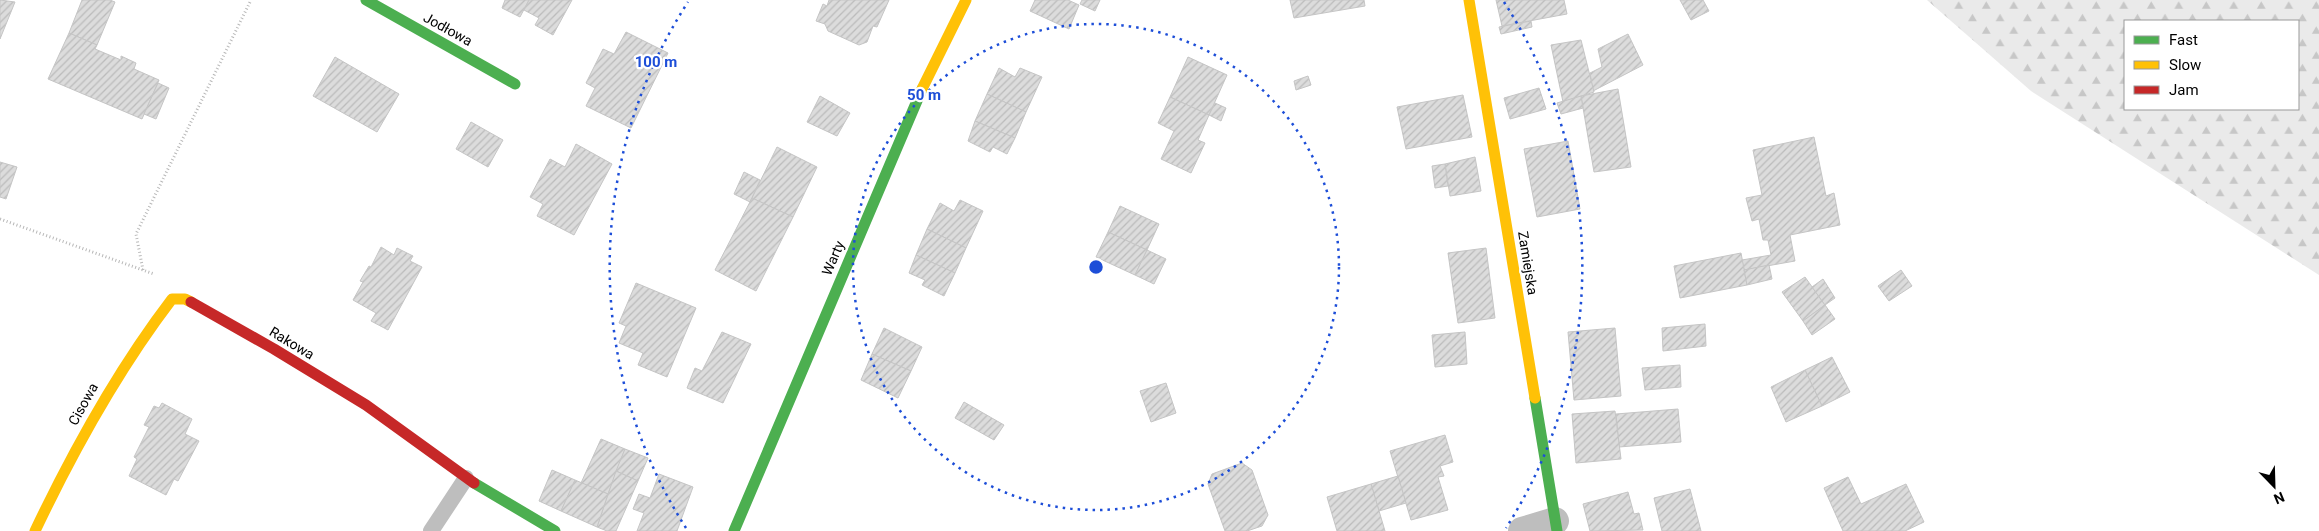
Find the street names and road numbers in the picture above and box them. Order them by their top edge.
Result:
street label: Jodłowa [421,9,475,49]
street label: Zamiejska [1515,230,1541,296]
street label: Warty [819,238,848,278]
street label: Rakowa [267,323,317,363]
street label: Cisowa [65,380,101,428]

